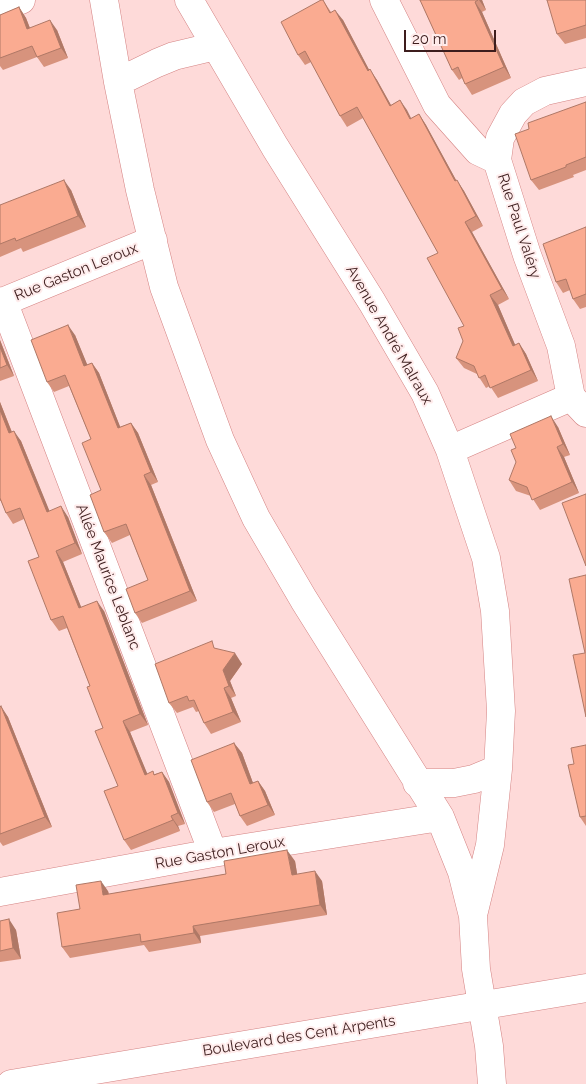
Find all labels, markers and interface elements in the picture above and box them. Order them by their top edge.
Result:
scale bar [406,20,498,52]
text: 20 m [412,30,447,48]
street label: Rue Paul Valéry [494,171,544,281]
street label: Rue Gaston Leroux [12,239,140,305]
street label: Avenue André Malraux [342,262,436,408]
street label: Allée Maurice Leblanc [72,501,144,653]
street label: Rue Gaston Leroux [154,833,286,873]
street label: Boulevard des Cent Arpents [201,1012,397,1060]

